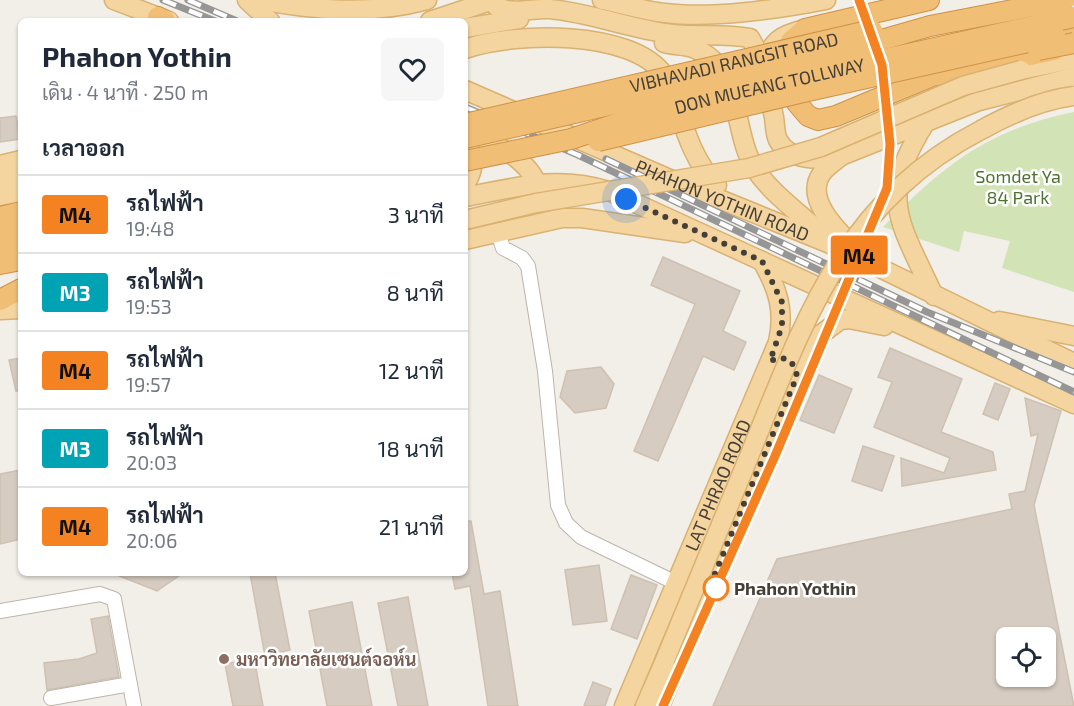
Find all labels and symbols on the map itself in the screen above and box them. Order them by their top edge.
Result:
street label: VIBHAVADI RANGSIT ROAD [628,27,840,97]
street label: DON MUEANG TOLLWAY [672,53,867,118]
street label: PHAHON YOTHIN ROAD [632,154,813,245]
park label: Somdet Ya 84 Park [975,165,1061,208]
your location [611,184,641,214]
line badge: M4 [832,236,886,274]
street label: LAT PHRAO ROAD [680,416,755,554]
marker: Phahon Yothin [703,575,729,601]
place label: Phahon Yothin [734,577,856,599]
place label: มหาวิทยาลัยเซนต์จอห์น [236,647,416,670]
marker: มหาวิทยาลัยเซนต์จอห์น [217,652,231,666]

